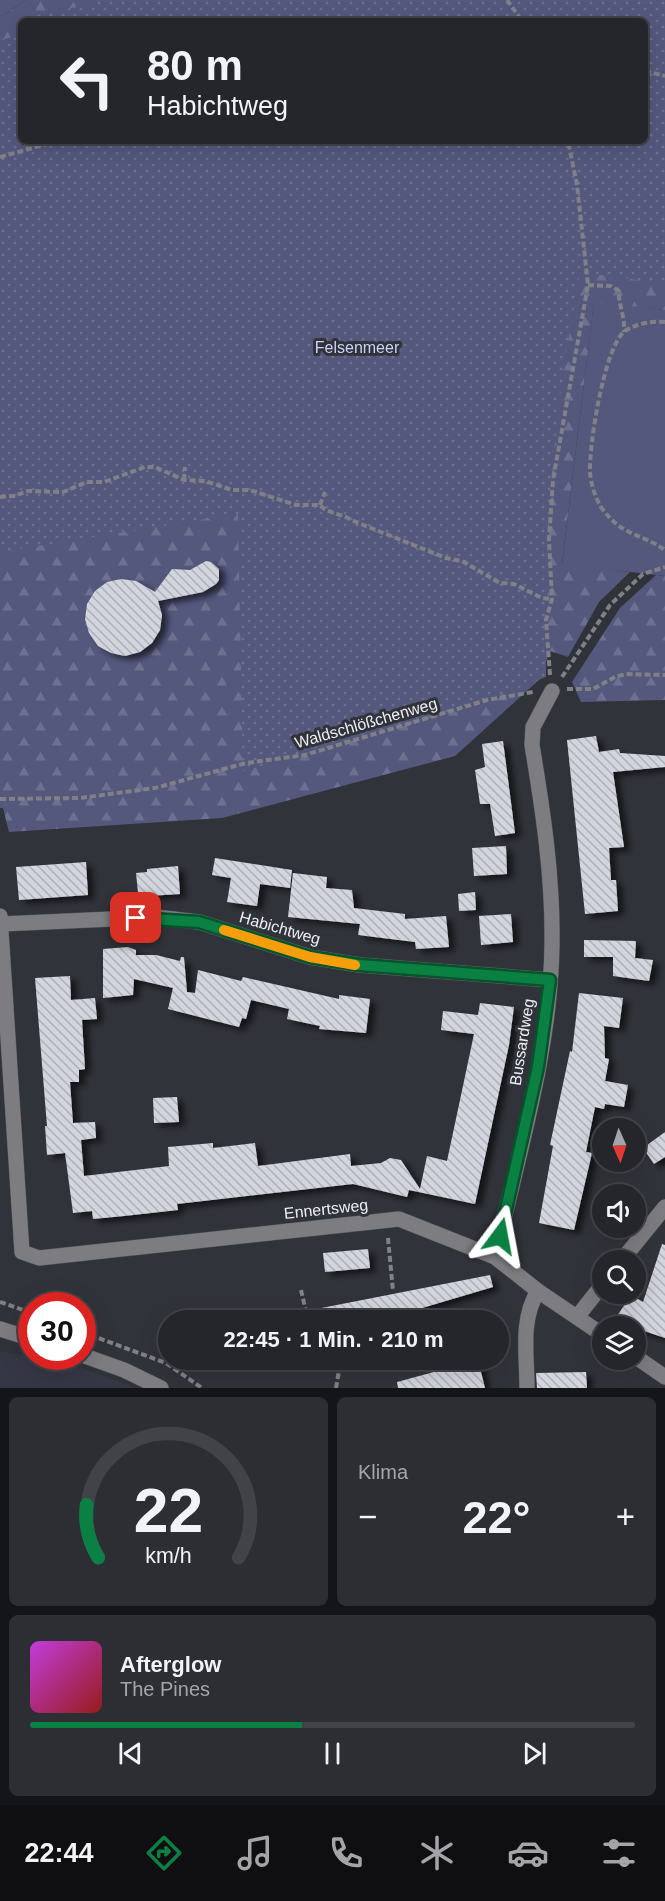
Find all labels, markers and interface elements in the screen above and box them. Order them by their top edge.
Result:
icon: left [48,42,126,120]
text: 80 m [147,42,243,89]
text: Habichtweg [147,91,288,121]
park label: Felsenmeer [315,339,400,356]
street label: Waldschlößchenweg [293,695,439,751]
pin [110,892,161,943]
icon: arrive [119,901,152,934]
street label: Habichtweg [237,908,323,948]
street label: Bussardweg [507,997,537,1087]
north arrow [592,1118,646,1172]
map controls [592,1118,646,1370]
button: sound [592,1184,646,1238]
street label: Ennertsweg [283,1196,369,1222]
position arrow [468,1204,532,1268]
button: search [592,1250,646,1304]
speed limit sign: 30 [18,1292,96,1370]
button: layers [592,1316,646,1370]
text: 22:45 · 1 Min. · 210 m [223,1327,444,1352]
text: Klima [358,1461,408,1483]
text: 22 [134,1476,203,1545]
text: 22° [462,1492,531,1543]
text: − [358,1498,377,1535]
text: + [616,1498,635,1535]
text: km/h [145,1545,192,1569]
text: Afterglow [120,1652,221,1677]
text: The Pines [120,1678,210,1700]
icon: previous [114,1737,147,1770]
icon: pause [316,1737,349,1770]
icon: next [518,1737,551,1770]
icon: directions [143,1832,185,1874]
icon: music [234,1832,276,1874]
icon: phone [325,1832,367,1874]
icon: climate [416,1832,458,1874]
icon: car [507,1832,549,1874]
icon: filters [598,1832,640,1874]
text: 22:44 [25,1838,94,1868]

